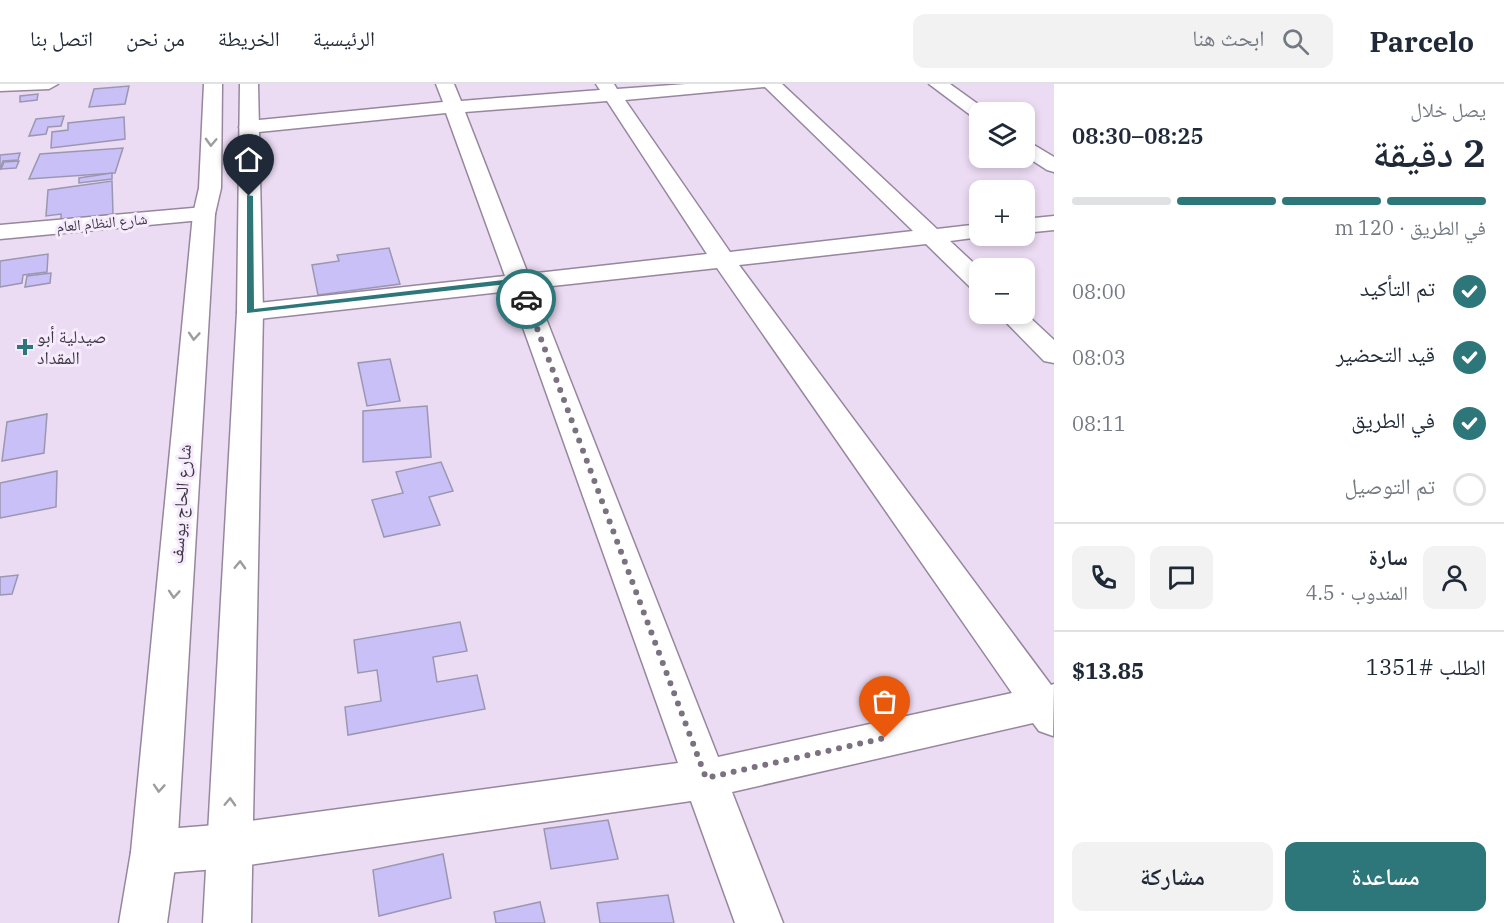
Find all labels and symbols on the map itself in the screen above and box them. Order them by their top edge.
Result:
pin [223,134,274,196]
one-way arrow [205,138,218,147]
street label: شارع النظام العام [56,209,148,237]
courier [496,269,556,329]
place label: صيدلية أبو المقداد [37,325,106,369]
one-way arrow [188,332,201,341]
marker: صيدلية أبو المقداد [18,340,32,354]
street label: شارع الحاج يوسف [165,443,197,565]
one-way arrow [233,560,246,569]
one-way arrow [168,589,181,598]
pin [859,676,910,738]
one-way arrow [153,783,166,793]
one-way arrow [224,797,237,806]

